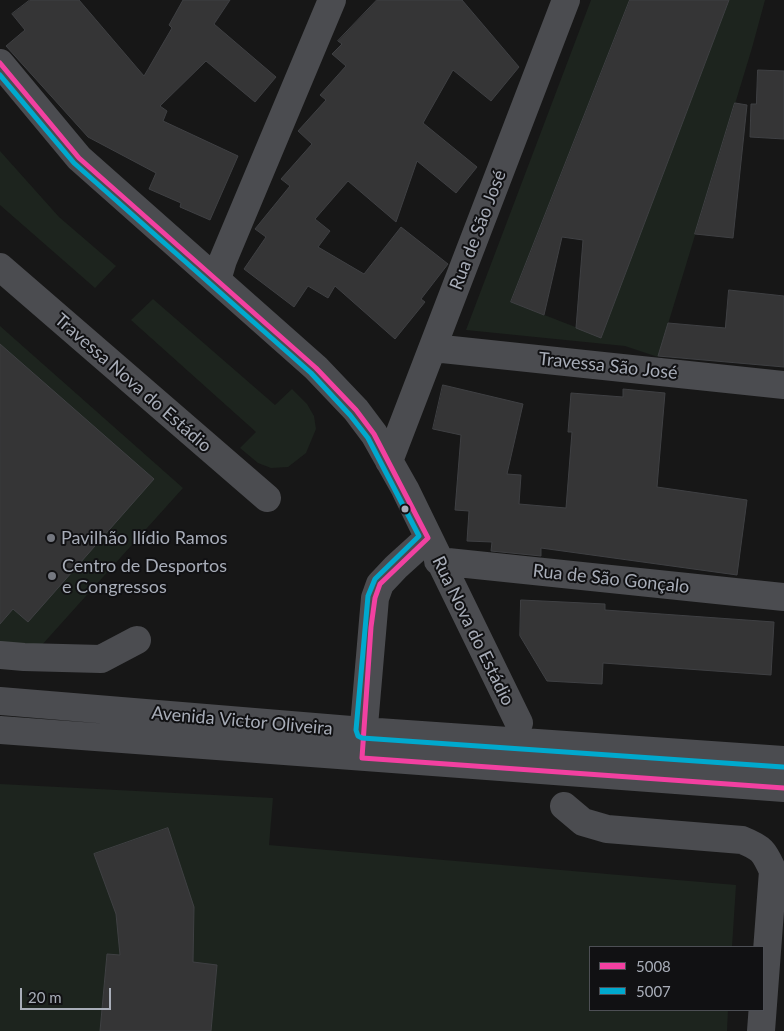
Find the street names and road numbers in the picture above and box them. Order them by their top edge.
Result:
street label: Rua de São José [445,167,511,293]
street label: Travessa Nova do Estádio [50,309,216,457]
street label: Travessa São José [537,348,679,384]
street label: Rua Nova do Estádio [427,553,519,709]
street label: Rua de São Gonçalo [532,560,690,598]
street label: Avenida Victor Oliveira [150,702,334,740]

